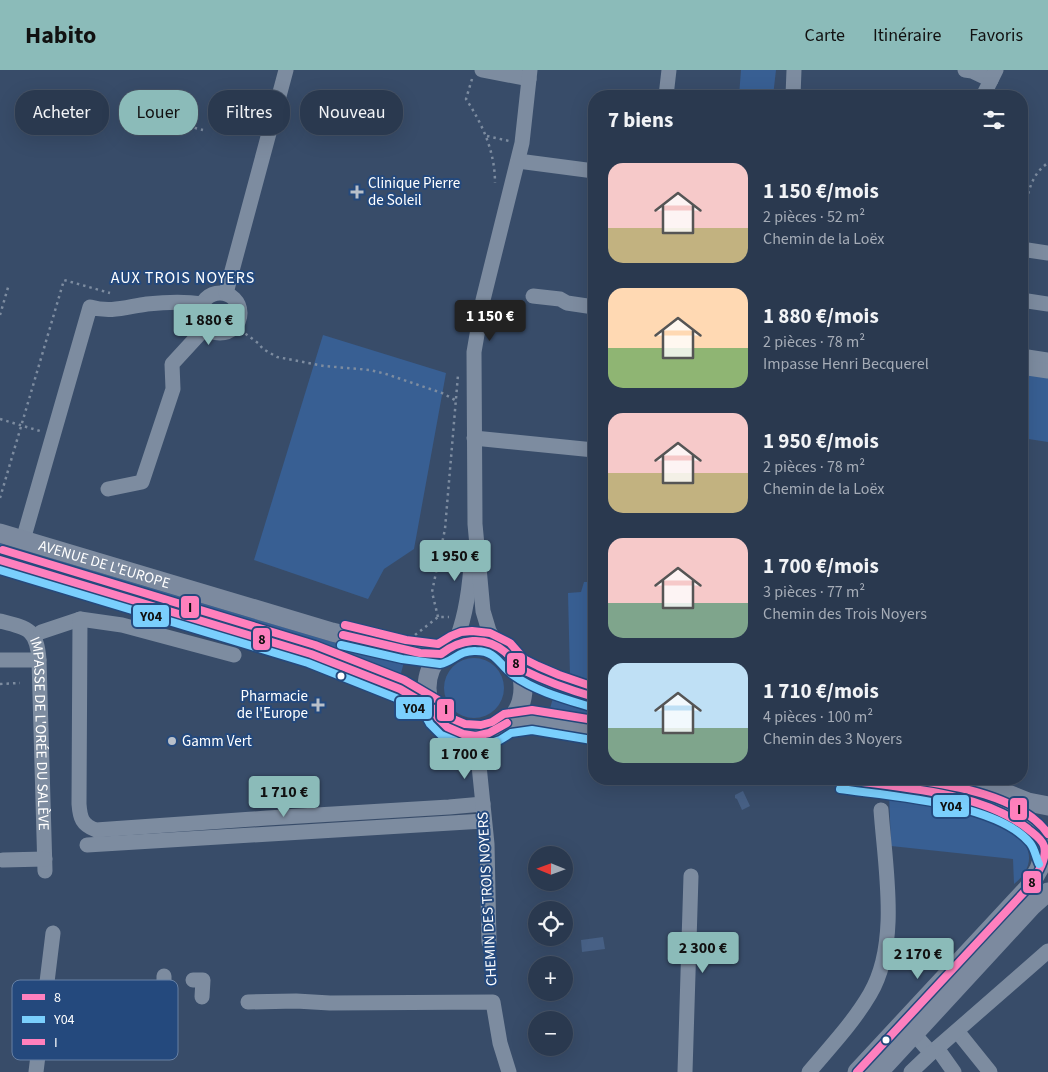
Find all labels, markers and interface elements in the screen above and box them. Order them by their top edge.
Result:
text: Habito [25,18,96,53]
text: Carte [805,23,845,48]
text: Itinéraire [873,23,941,48]
text: Favoris [969,23,1023,48]
chip: Acheter [15,90,109,135]
chip: Louer [119,90,198,135]
chip: Filtres [208,90,290,135]
chip: Nouveau [300,90,403,135]
text: 7 biens [608,105,673,135]
icon: filters [980,106,1008,134]
place label: Clinique Pierre de Soleil [368,173,460,211]
text: 1 150 €/mois [763,176,879,206]
icon: home [648,183,708,243]
marker: Clinique Pierre de Soleil [350,185,364,199]
text: 2 pièces · 52 m² [763,206,865,228]
text: Chemin de la Loëx [763,228,885,250]
district label: AUX TROIS NOYERS [111,267,255,289]
pin: 1 150 € [444,300,536,342]
text: 1 880 €/mois [763,301,879,331]
pin: 1 880 € [163,304,255,346]
text: 1 150 € [466,305,514,327]
icon: home [648,308,708,368]
text: 1 880 € [185,309,233,331]
text: 2 pièces · 78 m² [763,331,865,353]
text: Impasse Henri Becquerel [763,353,929,375]
text: 1 950 €/mois [763,426,879,456]
icon: home [648,433,708,493]
text: 2 pièces · 78 m² [763,456,865,478]
text: Chemin de la Loëx [763,478,885,500]
street label: AVENUE DE L'EUROPE [36,535,173,594]
pin: 1 950 € [409,540,501,582]
text: 1 950 € [431,545,479,567]
text: 1 700 €/mois [763,551,879,581]
icon: home [648,558,708,618]
text: 3 pièces · 77 m² [763,581,865,603]
line badge: I [180,595,200,619]
text: I [188,598,192,618]
text: Chemin des Trois Noyers [763,603,927,625]
line badge: Y04 [132,604,170,628]
text: Y04 [139,607,163,627]
line badge: 8 [252,627,271,651]
text: 8 [258,630,266,650]
street label: IMPASSE DE L'ORÉE DU SALÈVE [24,633,54,831]
line badge: 8 [506,652,526,676]
text: 8 [512,654,520,674]
unlabelled marker [336,671,346,681]
text: 1 710 €/mois [763,676,879,706]
icon: home [648,683,708,743]
place label: Pharmacie de l'Europe [237,686,308,724]
line badge: Y04 [395,696,433,720]
line badge: I [436,698,455,722]
marker: Pharmacie de l'Europe [312,699,324,711]
text: Y04 [402,699,426,719]
text: I [444,700,448,720]
text: 4 pièces · 100 m² [763,706,873,728]
text: Chemin des 3 Noyers [763,728,902,750]
place label: Gamm Vert [182,731,252,752]
marker: Gamm Vert [166,735,178,747]
pin: 1 700 € [419,738,511,780]
text: 1 700 € [441,743,489,765]
pin: 1 710 € [238,776,330,818]
text: 1 710 € [260,781,308,803]
line badge: Y04 [932,794,970,818]
text: Y04 [939,797,963,817]
line badge: I [1009,797,1028,821]
text: I [1017,800,1021,820]
street label: CHEMIN DES TROIS NOYERS [472,811,503,986]
north arrow [528,846,572,891]
map controls [528,846,573,1056]
line badge: 8 [1022,870,1042,894]
text: 8 [1028,873,1036,893]
button: locate [528,901,573,946]
pin: 2 300 € [657,932,749,974]
text: 2 300 € [679,937,727,959]
pin: 2 170 € [872,938,964,980]
text: 2 170 € [894,943,942,965]
button: + [528,956,573,1001]
legend [12,980,178,1060]
text: 8 [54,988,61,1008]
text: Y04 [53,1010,75,1030]
button: − [528,1011,573,1056]
text: I [54,1033,58,1053]
unlabelled marker [881,1035,891,1045]

